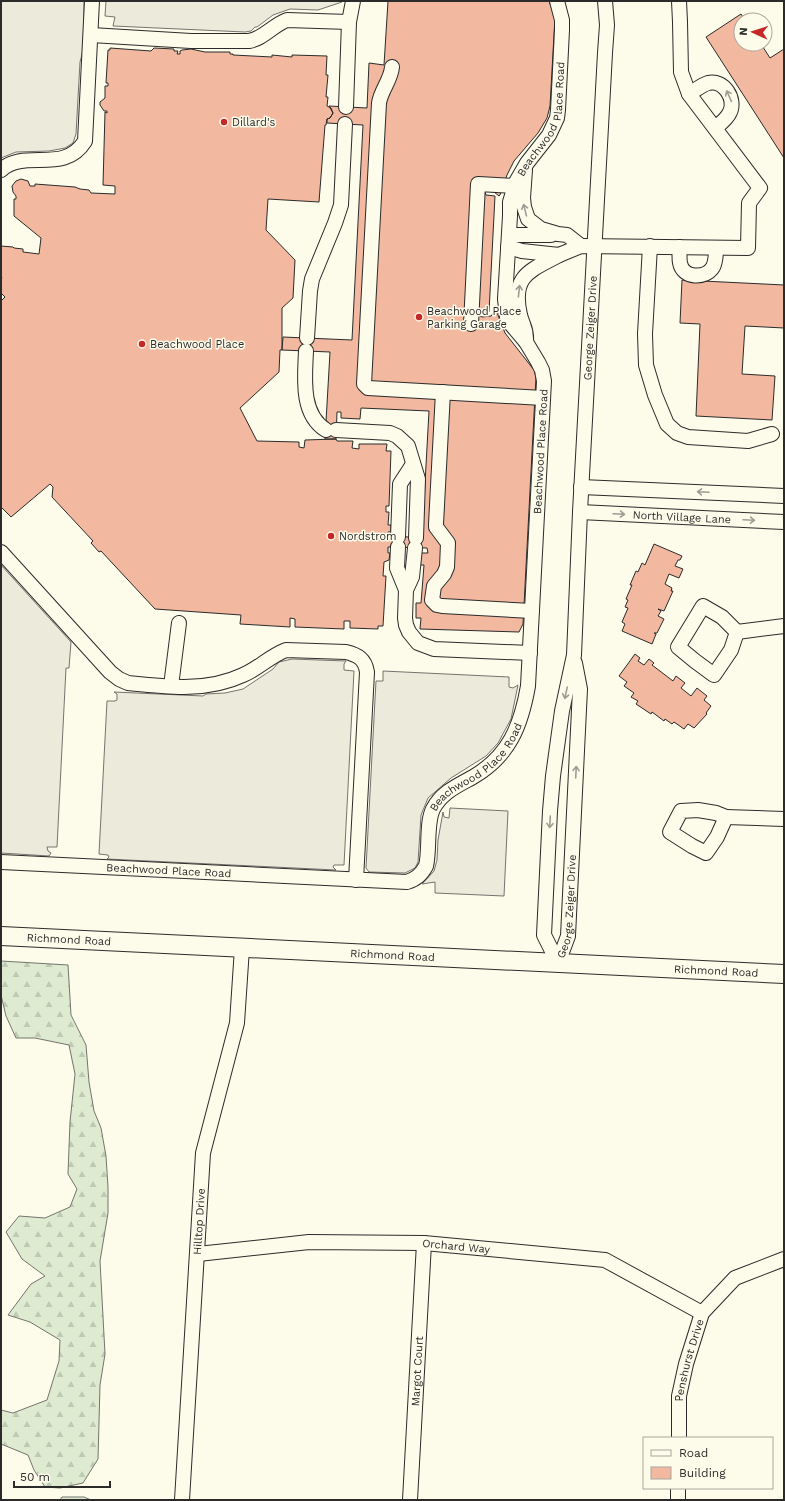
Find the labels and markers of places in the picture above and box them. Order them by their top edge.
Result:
place label: Dillard's [232,116,275,129]
marker: Dillard's [219,117,229,127]
place label: Beachwood Place Parking Garage [427,305,521,331]
marker: Beachwood Place Parking Garage [414,312,424,322]
place label: Beachwood Place [150,338,244,351]
marker: Beachwood Place [137,339,147,349]
place label: Nordstrom [339,530,397,543]
marker: Nordstrom [326,531,336,541]

